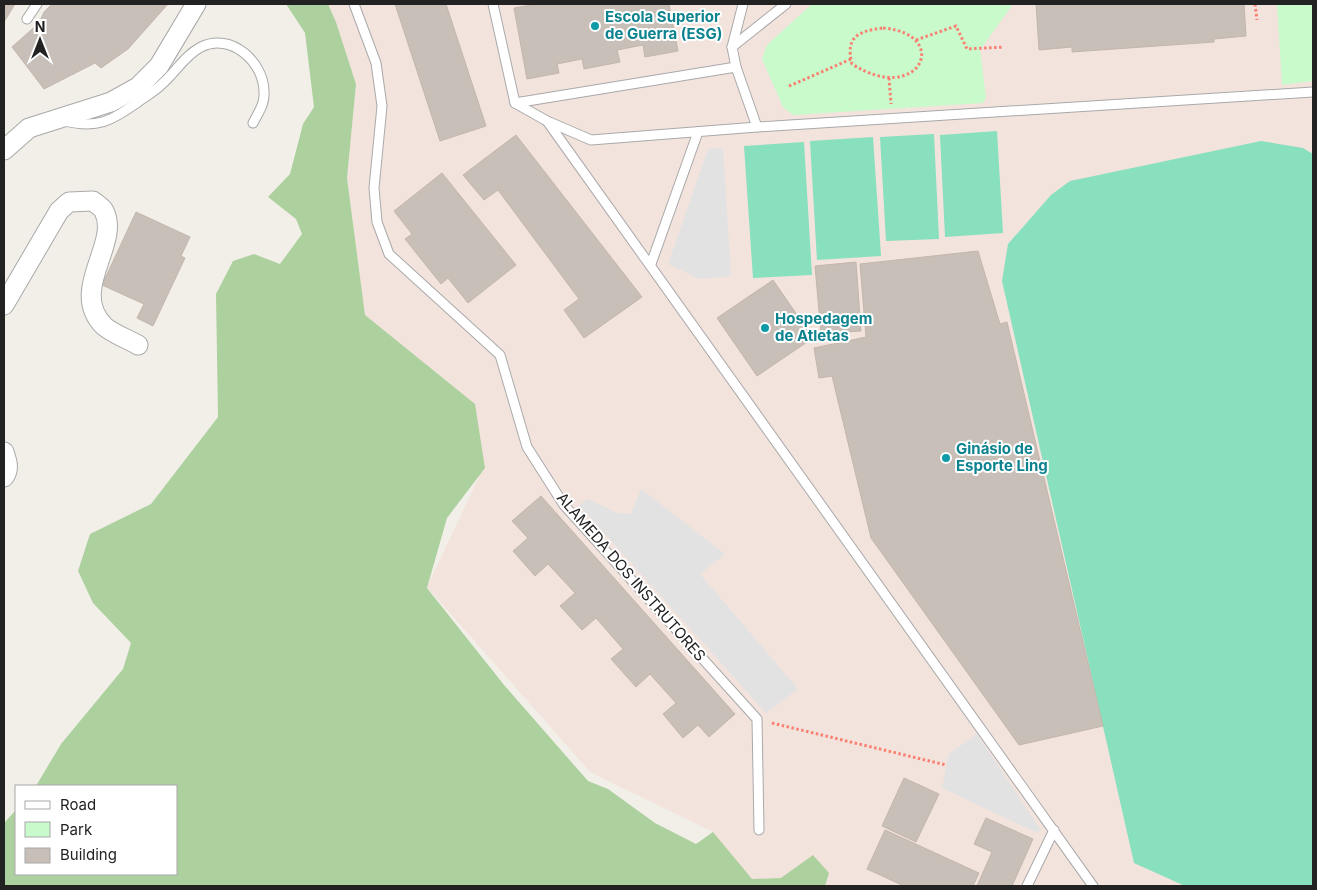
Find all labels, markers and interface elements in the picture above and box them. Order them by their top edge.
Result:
place label: Escola Superior de Guerra (ESG) [605,7,722,43]
north arrow [15,15,65,65]
text: N [35,18,45,35]
marker: Escola Superior de Guerra (ESG) [589,20,601,32]
place label: Hospedagem de Atletas [775,309,872,345]
marker: Hospedagem de Atletas [759,322,771,334]
place label: Ginásio de Esporte Ling [956,439,1048,475]
marker: Ginásio de Esporte Ling [940,452,952,464]
street label: ALAMEDA DOS INSTRUTORES [553,488,710,665]
legend [15,785,178,875]
text: Road [60,795,96,814]
text: Park [60,820,93,839]
text: Building [60,845,117,864]

